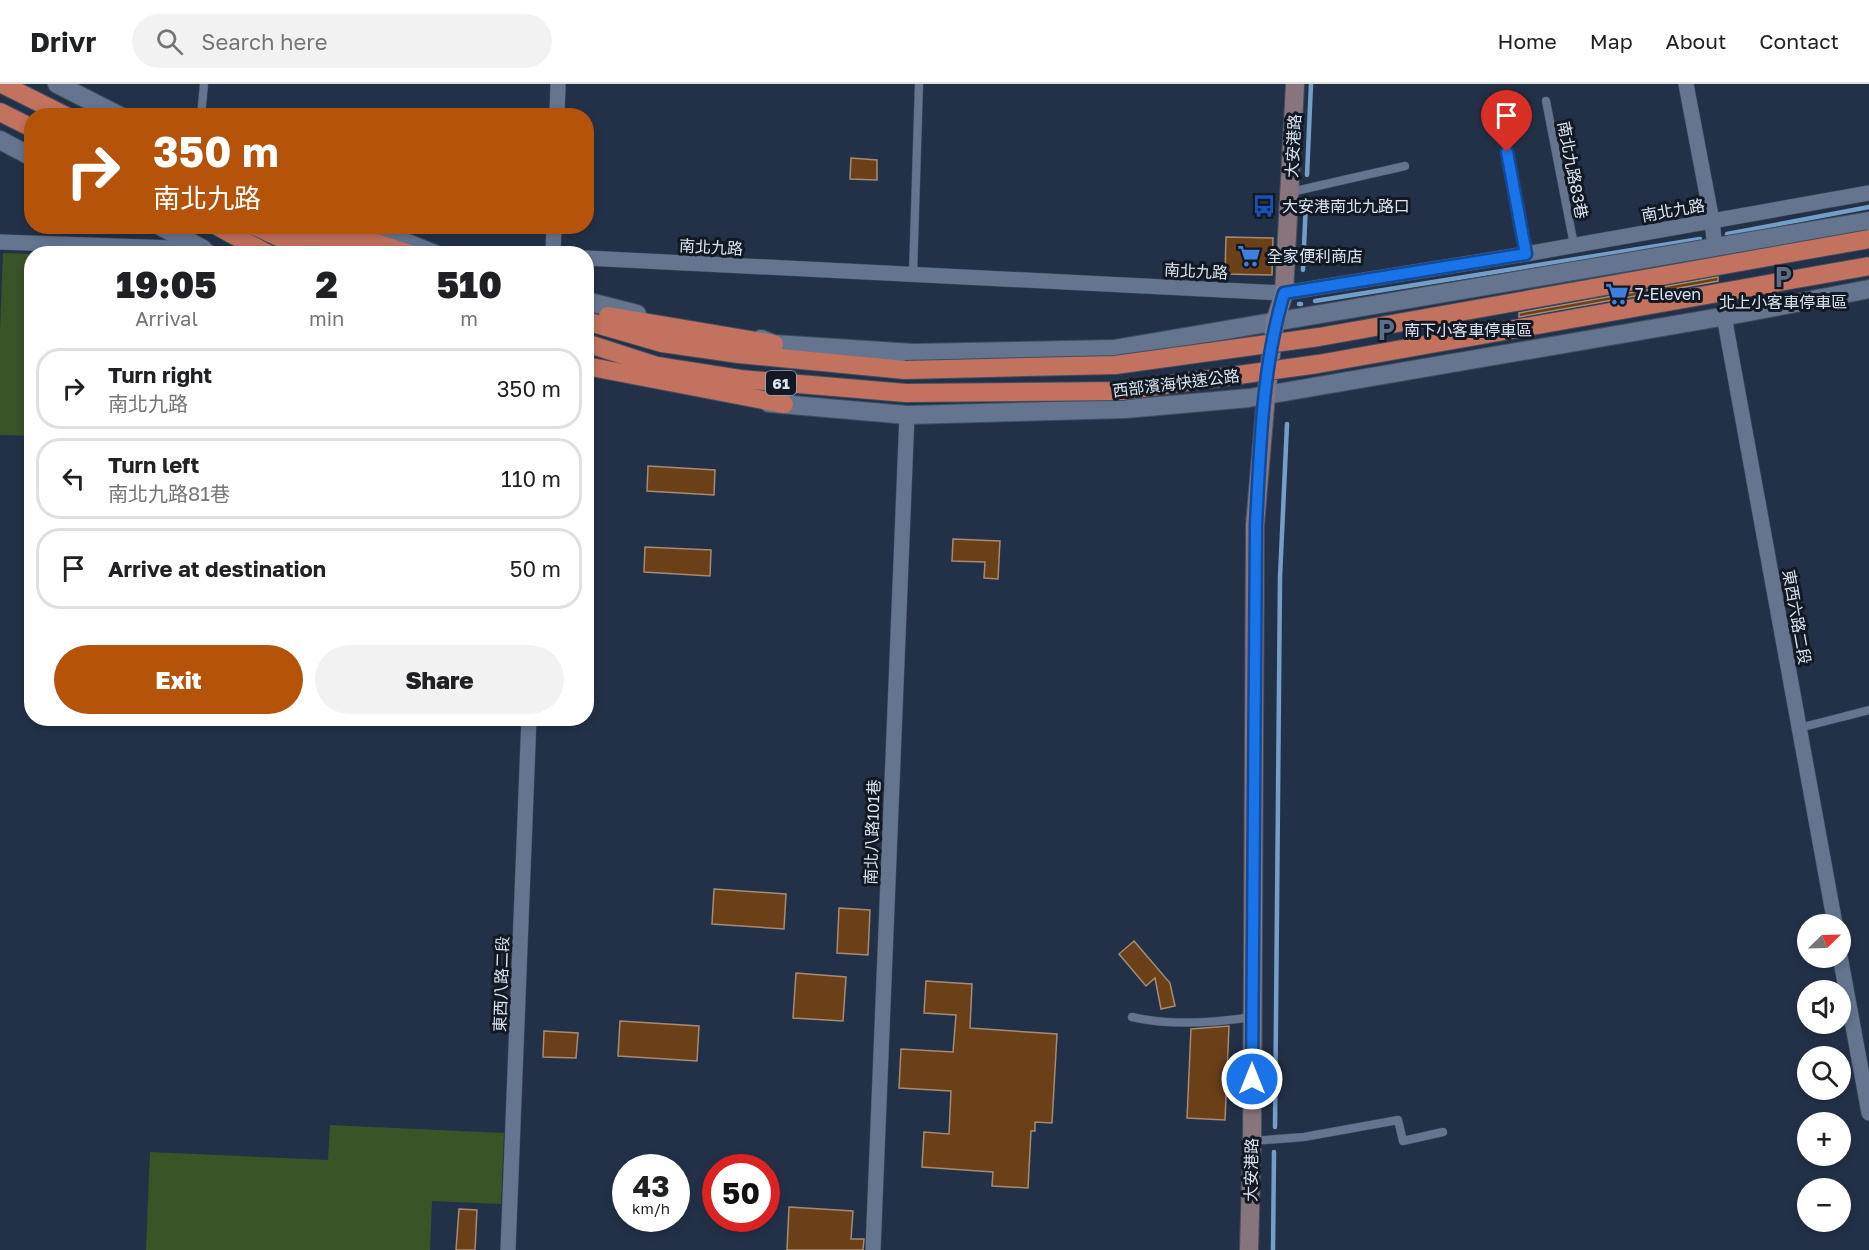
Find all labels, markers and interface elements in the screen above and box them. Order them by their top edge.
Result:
search box [132,14,552,68]
text: Drivr [30,25,96,58]
icon: search [153,25,186,58]
text: Search here [201,28,327,55]
text: Home [1497,28,1557,54]
text: Map [1590,28,1633,54]
text: About [1666,28,1726,54]
text: Contact [1759,28,1839,54]
pin [1481,90,1532,152]
icon: arrive [1490,99,1523,132]
street label: 大安港路 [1281,114,1305,178]
street label: 南北九路83巷 [1554,119,1592,221]
text: 350 m [153,126,279,176]
icon: right [54,132,132,210]
text: 南北九路 [153,182,261,214]
bus stop icon: 大安港南北九路口 [1251,193,1277,219]
street label: 南北九路 [1640,195,1706,225]
place label: 大安港南北九路口 [1282,196,1410,216]
street label: 南北九路 [679,235,743,259]
supermarket icon: 全家便利商店 [1236,243,1262,269]
place label: 全家便利商店 [1267,246,1363,266]
street label: 南北九路 [1164,259,1228,283]
text: 19:05 [116,263,217,306]
text: 2 [315,263,338,306]
text: 510 [436,263,502,306]
parking icon: 北上小客車停車區 [1770,264,1796,290]
supermarket icon: 7-Eleven [1604,281,1630,307]
place label: 7-Eleven [1635,284,1701,304]
place label: 北上小客車停車區 [1719,292,1847,312]
text: Arrival [135,306,198,330]
text: min [309,306,344,330]
text: m [460,306,478,330]
parking icon: 南下小客車停車區 [1373,317,1399,343]
place label: 南下小客車停車區 [1404,320,1532,340]
text: Turn right [108,361,212,388]
street label: 西部濱海快速公路 [1111,365,1241,401]
road number: 61 [766,371,796,395]
icon: right [57,372,90,405]
text: 350 m [497,375,561,402]
text: 南北九路 [108,391,188,415]
text: Turn left [108,451,199,478]
icon: left [57,462,90,495]
text: 110 m [501,465,561,492]
text: 南北九路81巷 [108,481,230,505]
icon: arrive [57,552,90,585]
text: Arrive at destination [108,555,326,582]
text: 50 m [510,555,561,582]
street label: 東西六路二段 [1779,568,1815,666]
button: Exit [54,645,303,714]
button: Share [315,645,564,714]
street label: 南北八路101巷 [860,779,884,885]
north arrow [1797,914,1851,968]
map controls [1797,914,1851,1232]
street label: 東西八路二段 [489,936,513,1032]
button: sound [1797,980,1851,1034]
button: search [1797,1046,1851,1100]
position arrow [1220,1047,1284,1111]
button: + [1797,1112,1851,1166]
street label: 大安港路 [1240,1138,1262,1202]
speed limit sign: 50 [702,1154,780,1232]
text: 43 [632,1168,670,1204]
button: − [1797,1178,1851,1232]
text: km/h [632,1199,670,1217]

